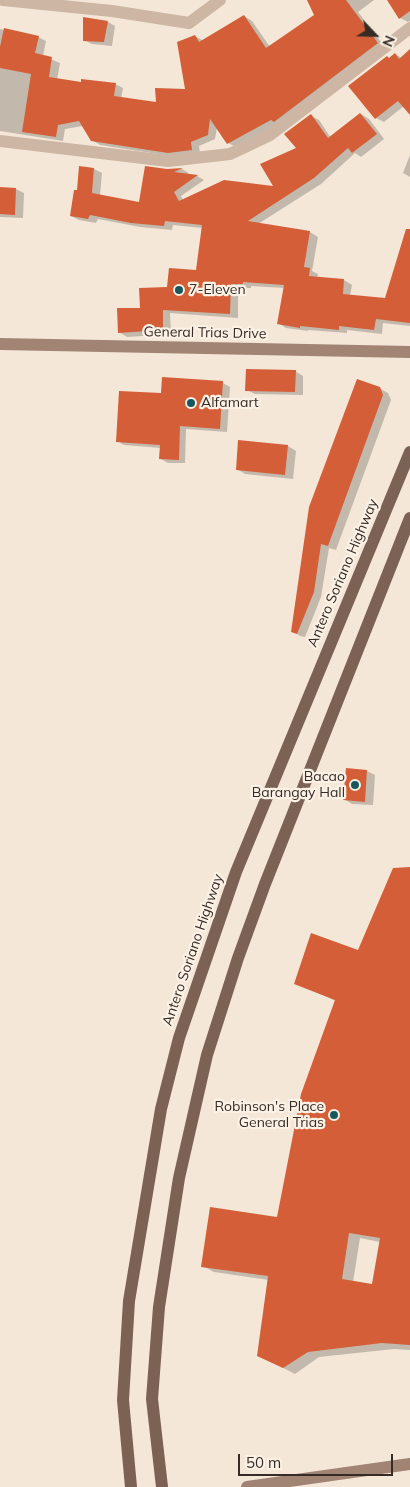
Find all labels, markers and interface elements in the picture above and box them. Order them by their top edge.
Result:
north arrow [350,10,400,60]
text: N [378,33,399,50]
place label: 7-Eleven [189,282,246,298]
marker: 7-Eleven [173,284,185,296]
street label: General Trias Drive [144,324,266,342]
place label: Alfamart [201,395,259,411]
marker: Alfamart [185,397,197,409]
street label: Antero Soriano Highway [304,496,382,650]
place label: Bacao Barangay Hall [252,769,345,802]
marker: Bacao Barangay Hall [349,779,361,791]
street label: Antero Soriano Highway [159,872,227,1028]
place label: Robinson's Place General Trias [214,1099,324,1132]
marker: Robinson's Place General Trias [328,1109,340,1121]
scale bar [240,1444,395,1476]
text: 50 m [246,1453,281,1472]

